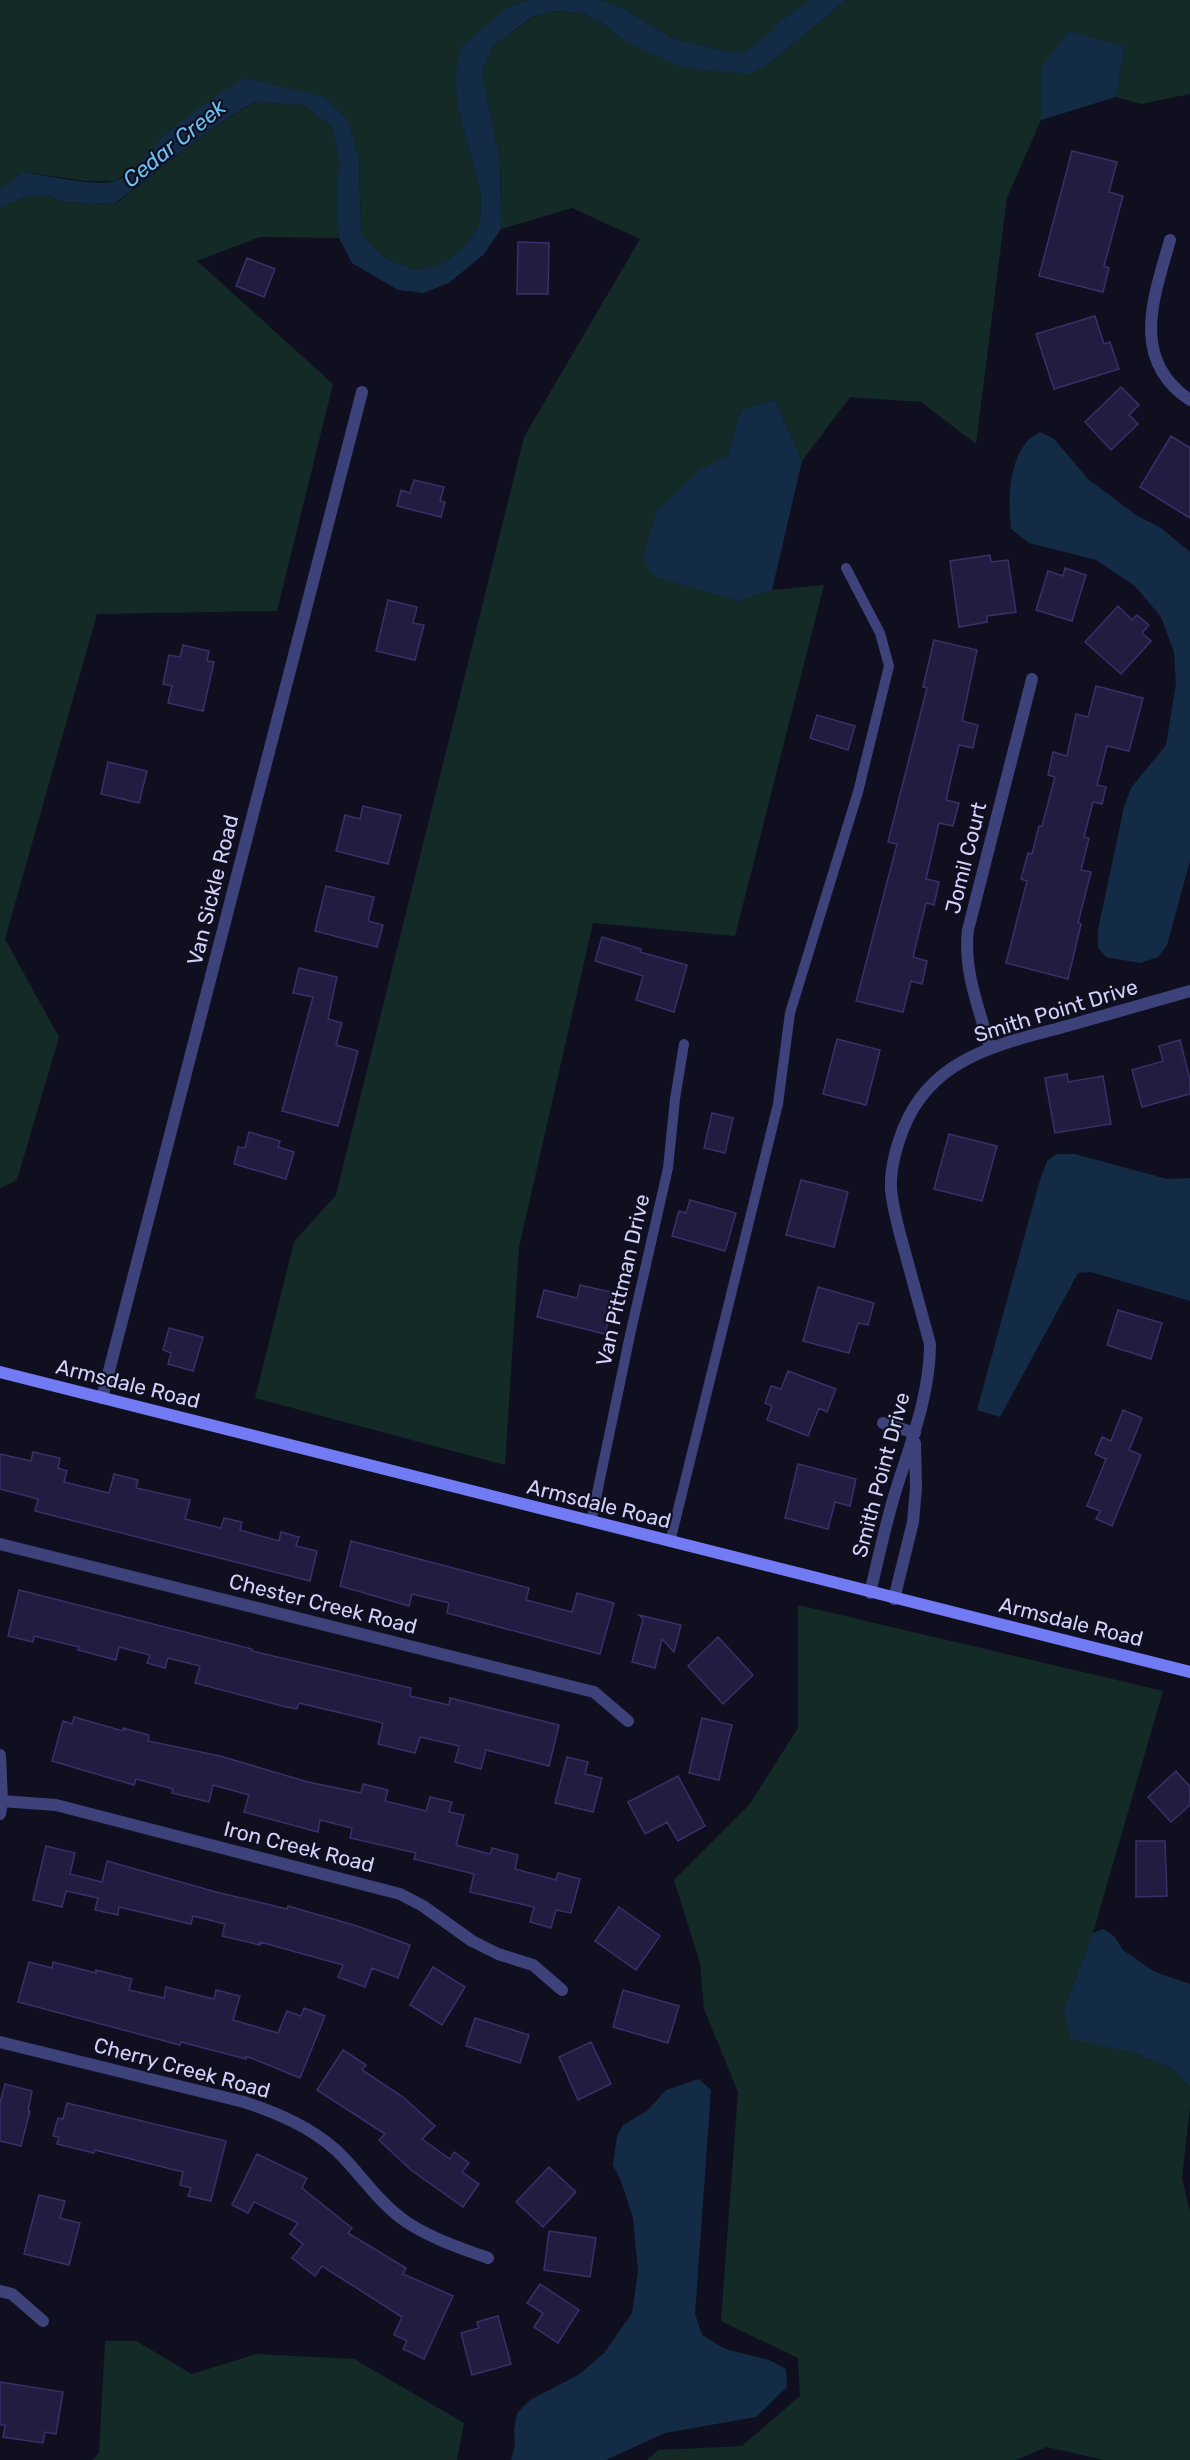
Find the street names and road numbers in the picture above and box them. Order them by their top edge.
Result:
street label: Jomil Court [940,799,991,916]
street label: Van Sickle Road [182,812,243,968]
street label: Smith Point Drive [971,974,1141,1047]
street label: Van Pittman Drive [591,1191,654,1368]
street label: Armsdale Road [54,1354,203,1413]
street label: Smith Point Drive [846,1390,915,1560]
street label: Armsdale Road [525,1474,674,1533]
street label: Chester Creek Road [227,1568,420,1639]
street label: Armsdale Road [997,1592,1146,1651]
street label: Iron Creek Road [221,1816,377,1877]
street label: Cherry Creek Road [91,2032,273,2103]

